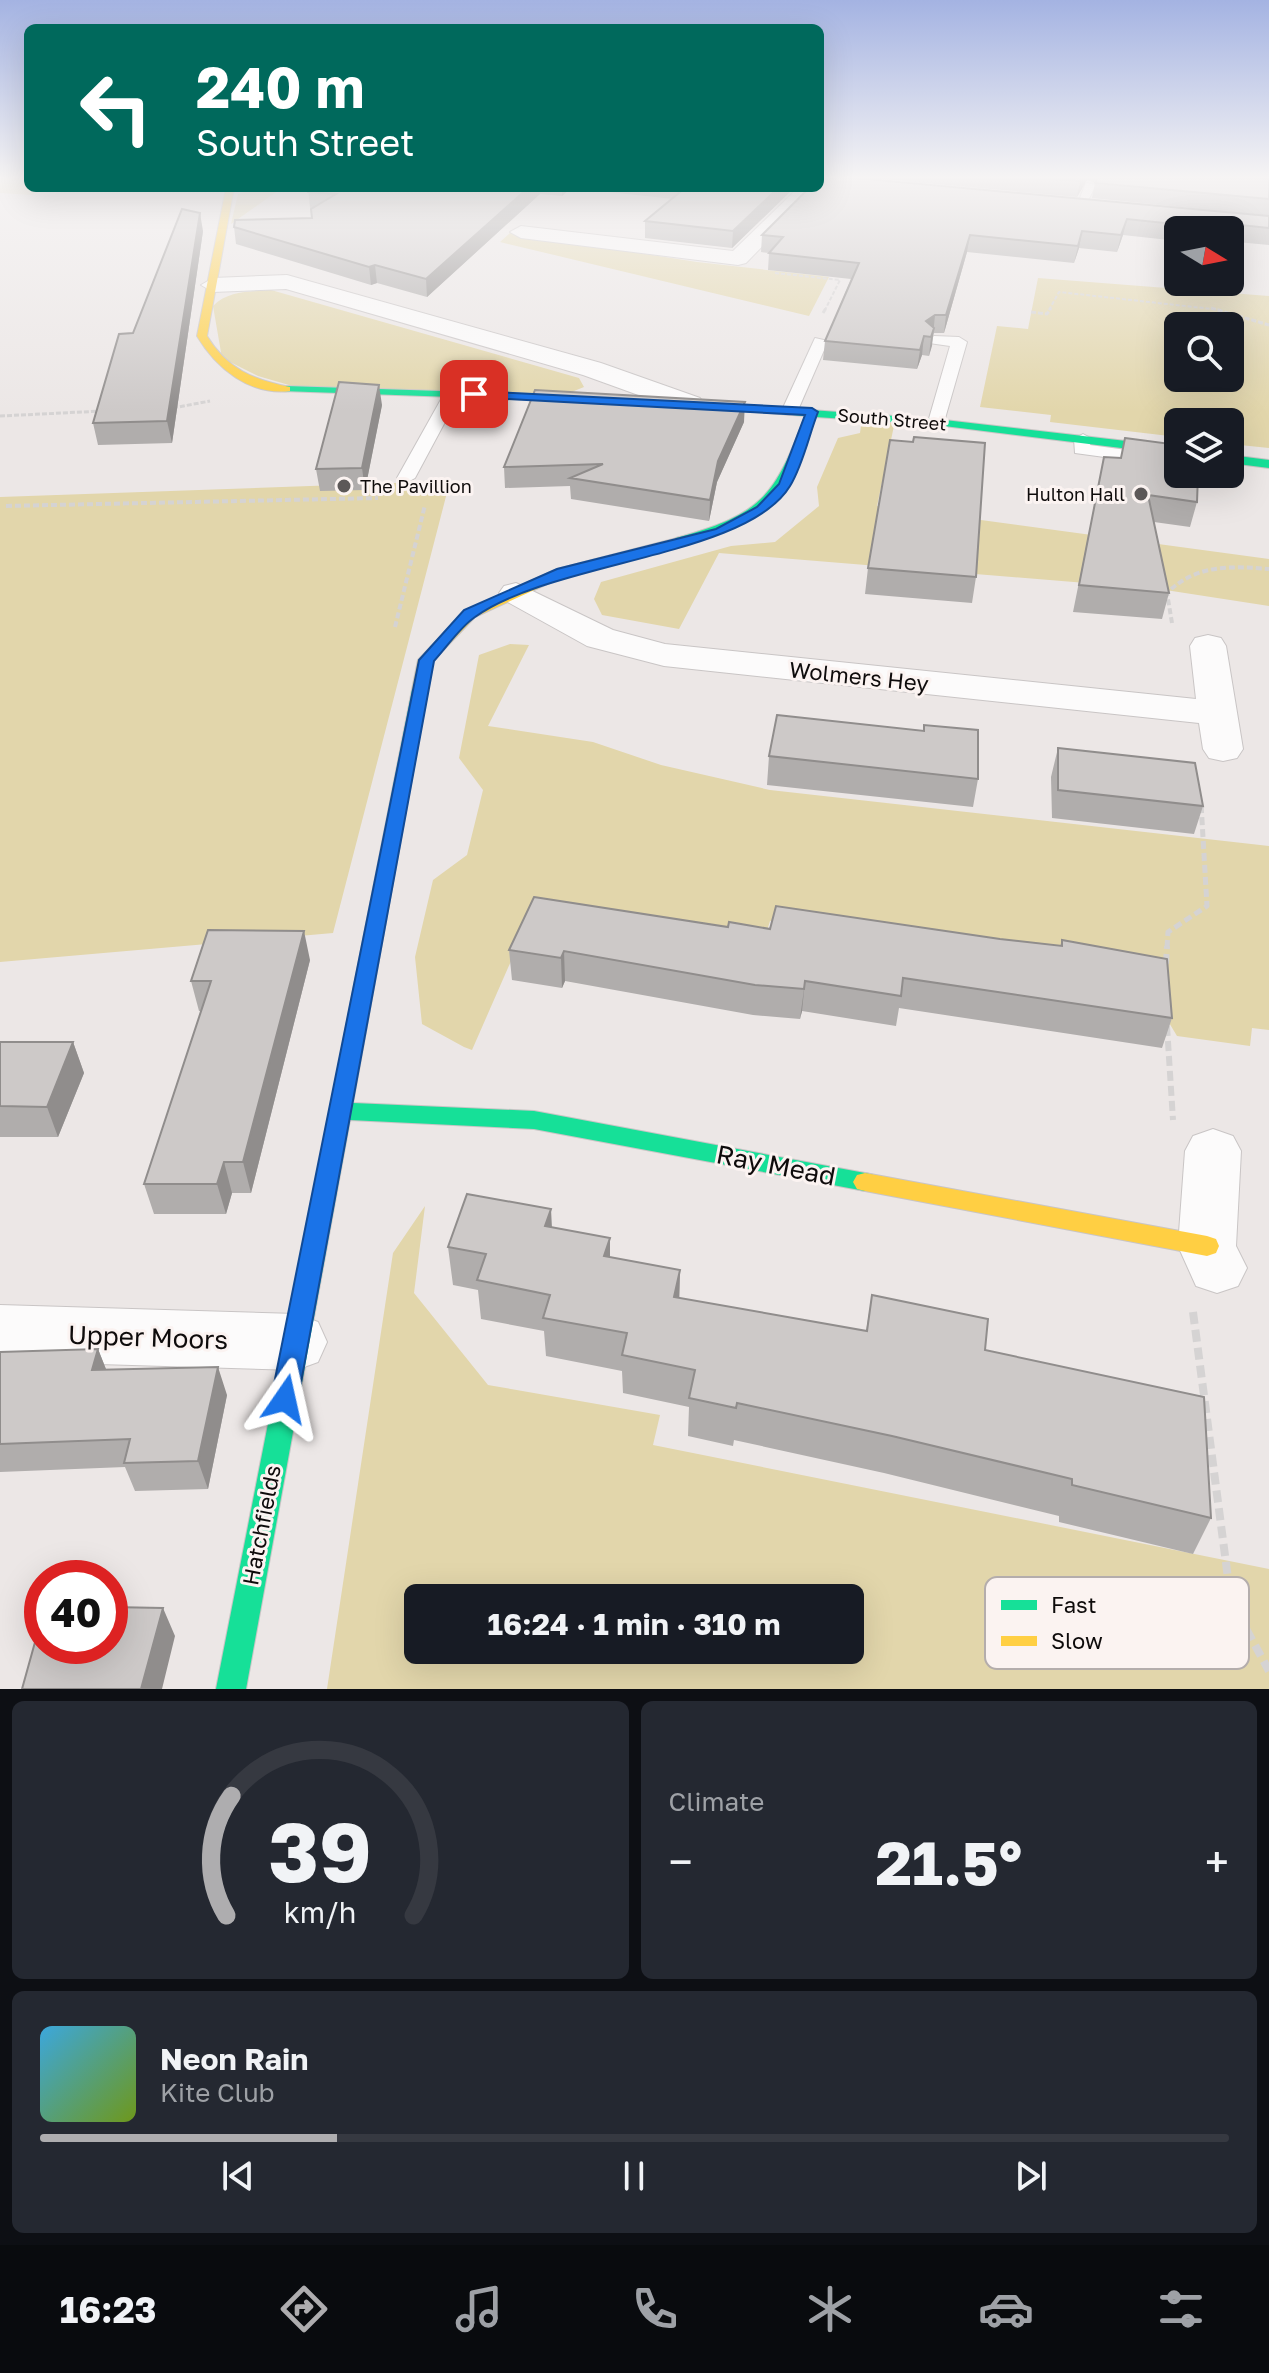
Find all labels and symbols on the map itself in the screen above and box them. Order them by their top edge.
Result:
north arrow [1164,216,1244,296]
pin [440,360,508,428]
street label: South Street [837,403,947,435]
place label: The Pavillion [360,475,472,497]
marker: The Pavillion [335,477,353,495]
place label: Hulton Hall [1026,483,1125,505]
marker: Hulton Hall [1132,485,1150,503]
street label: Wolmers Hey [788,655,930,697]
street label: Ray Mead [714,1138,838,1192]
street label: Upper Moors [67,1319,229,1355]
position arrow [243,1357,327,1441]
street label: Hatchfields [236,1463,286,1587]
speed limit sign: 40 [24,1560,128,1664]
legend [985,1577,1249,1669]
text: Fast [1051,1591,1097,1618]
text: Slow [1051,1627,1103,1654]

